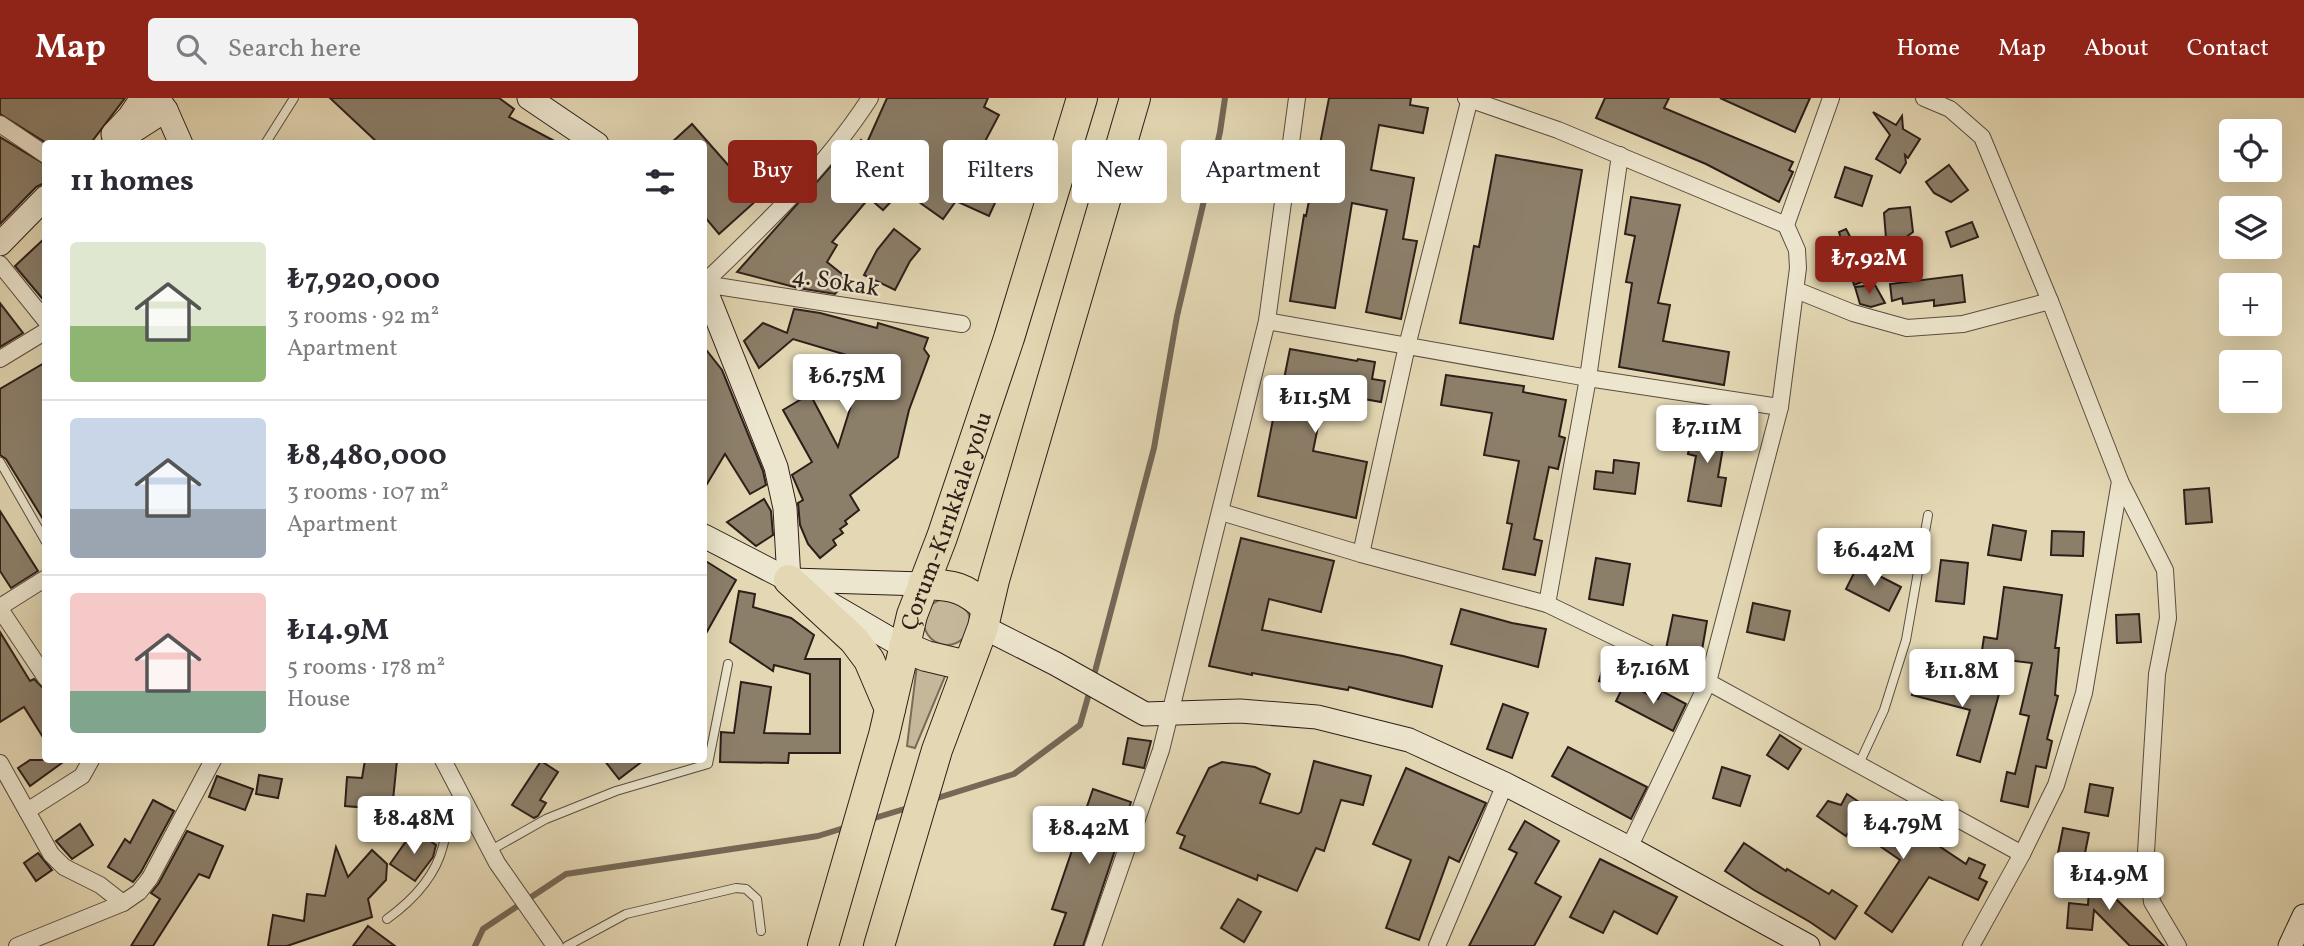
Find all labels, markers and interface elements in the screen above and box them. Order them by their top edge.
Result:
search box [148,18,638,81]
text: Map [35,26,106,72]
icon: search [172,30,210,68]
text: Search here [228,31,361,67]
text: Home [1896,32,1960,66]
text: Map [1998,32,2046,66]
text: About [2084,32,2149,66]
text: Contact [2187,32,2269,66]
map controls [2219,119,2282,413]
button: locate [2219,119,2282,182]
chip: Buy [728,140,817,203]
chip: Rent [831,140,929,203]
chip: Filters [943,140,1058,203]
chip: New [1072,140,1167,203]
chip: Apartment [1181,140,1345,203]
text: 11 homes [70,161,194,203]
icon: filters [641,163,679,201]
button: layers [2219,196,2282,259]
pin: ₺7.92M [1812,236,1926,296]
text: ₺7.92M [1831,243,1907,275]
text: ₺7,920,000 [287,259,440,301]
street label: 4. Sokak [789,259,882,307]
icon: home [126,270,210,354]
button: + [2219,273,2282,336]
text: 3 rooms · 92 m² [287,301,439,333]
text: Apartment [287,333,398,365]
button: − [2219,350,2282,413]
pin: ₺6.75M [790,354,904,414]
text: ₺6.75M [809,361,885,393]
pin: ₺11.5M [1258,376,1372,435]
text: ₺11.5M [1279,382,1351,414]
pin: ₺7.11M [1650,406,1764,465]
street label: Çorum-Kırıkkale yolu [894,407,1002,634]
text: ₺7.11M [1672,412,1742,444]
text: ₺8,480,000 [287,435,447,477]
icon: home [126,446,210,530]
text: 3 rooms · 107 m² [287,477,449,509]
text: Apartment [287,509,398,541]
pin: ₺6.42M [1817,528,1931,588]
text: ₺6.42M [1834,535,1914,567]
text: ₺14.9M [287,610,389,652]
icon: home [126,621,210,705]
pin: ₺7.16M [1596,646,1710,706]
pin: ₺11.8M [1905,650,2019,709]
text: 5 rooms · 178 m² [287,652,445,684]
text: ₺7.16M [1617,653,1689,685]
text: ₺11.8M [1925,656,1999,688]
text: House [287,684,350,716]
pin: ₺8.48M [357,796,471,856]
pin: ₺4.79M [1846,802,1960,861]
text: ₺8.48M [374,803,454,835]
pin: ₺8.42M [1032,806,1146,866]
text: ₺4.79M [1864,808,1942,840]
text: ₺8.42M [1049,813,1129,845]
pin: ₺14.9M [2052,852,2166,912]
text: ₺14.9M [2070,859,2148,891]

